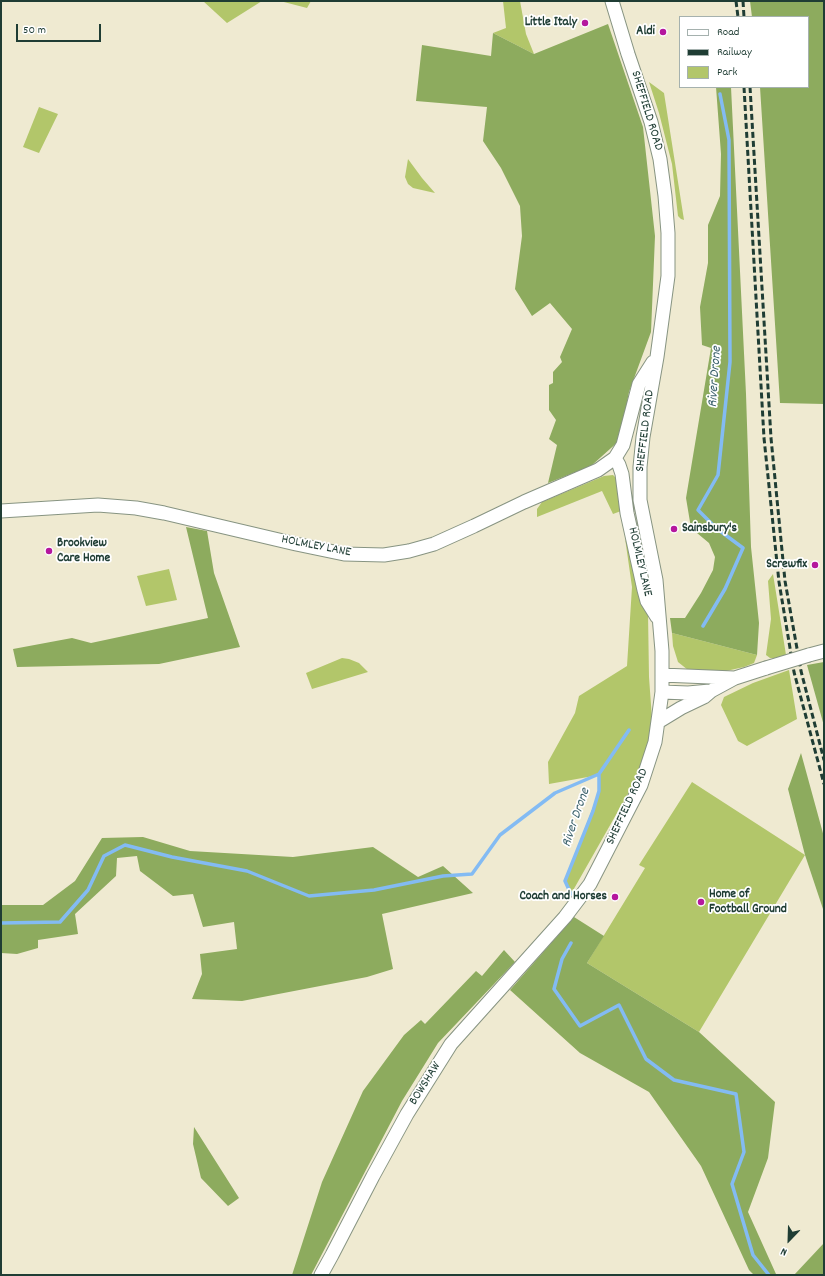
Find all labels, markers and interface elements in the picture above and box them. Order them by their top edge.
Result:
place label: Little Italy [525,15,577,31]
scale bar [18,16,103,42]
legend [679,16,809,88]
marker: Little Italy [580,18,590,28]
text: 50 m [23,22,46,39]
place label: Aldi [636,24,655,40]
text: Road [717,24,739,41]
marker: Aldi [658,27,668,37]
text: Railway [717,44,752,61]
text: Park [717,64,737,81]
street label: SHEFFIELD ROAD [626,69,666,153]
water label: River Drone [705,346,727,408]
street label: SHEFFIELD ROAD [633,389,659,473]
place label: Sainsbury's [682,521,737,537]
marker: Sainsbury's [669,524,679,534]
street label: HOLMLEY LANE [623,526,655,598]
street label: HOLMLEY LANE [280,533,352,561]
place label: Brookview Care Home [57,536,110,567]
marker: Brookview Care Home [44,546,54,556]
place label: Screwfix [766,557,807,573]
marker: Screwfix [810,560,820,570]
street label: SHEFFIELD ROAD [604,766,652,848]
water label: River Drone [559,786,595,850]
place label: Home of Football Ground [709,887,787,918]
place label: Coach and Horses [519,889,607,905]
marker: Coach and Horses [610,892,620,902]
marker: Home of Football Ground [696,897,706,907]
street label: BOWSHAW [407,1059,445,1109]
north arrow [769,1220,809,1260]
text: N [779,1243,790,1259]

